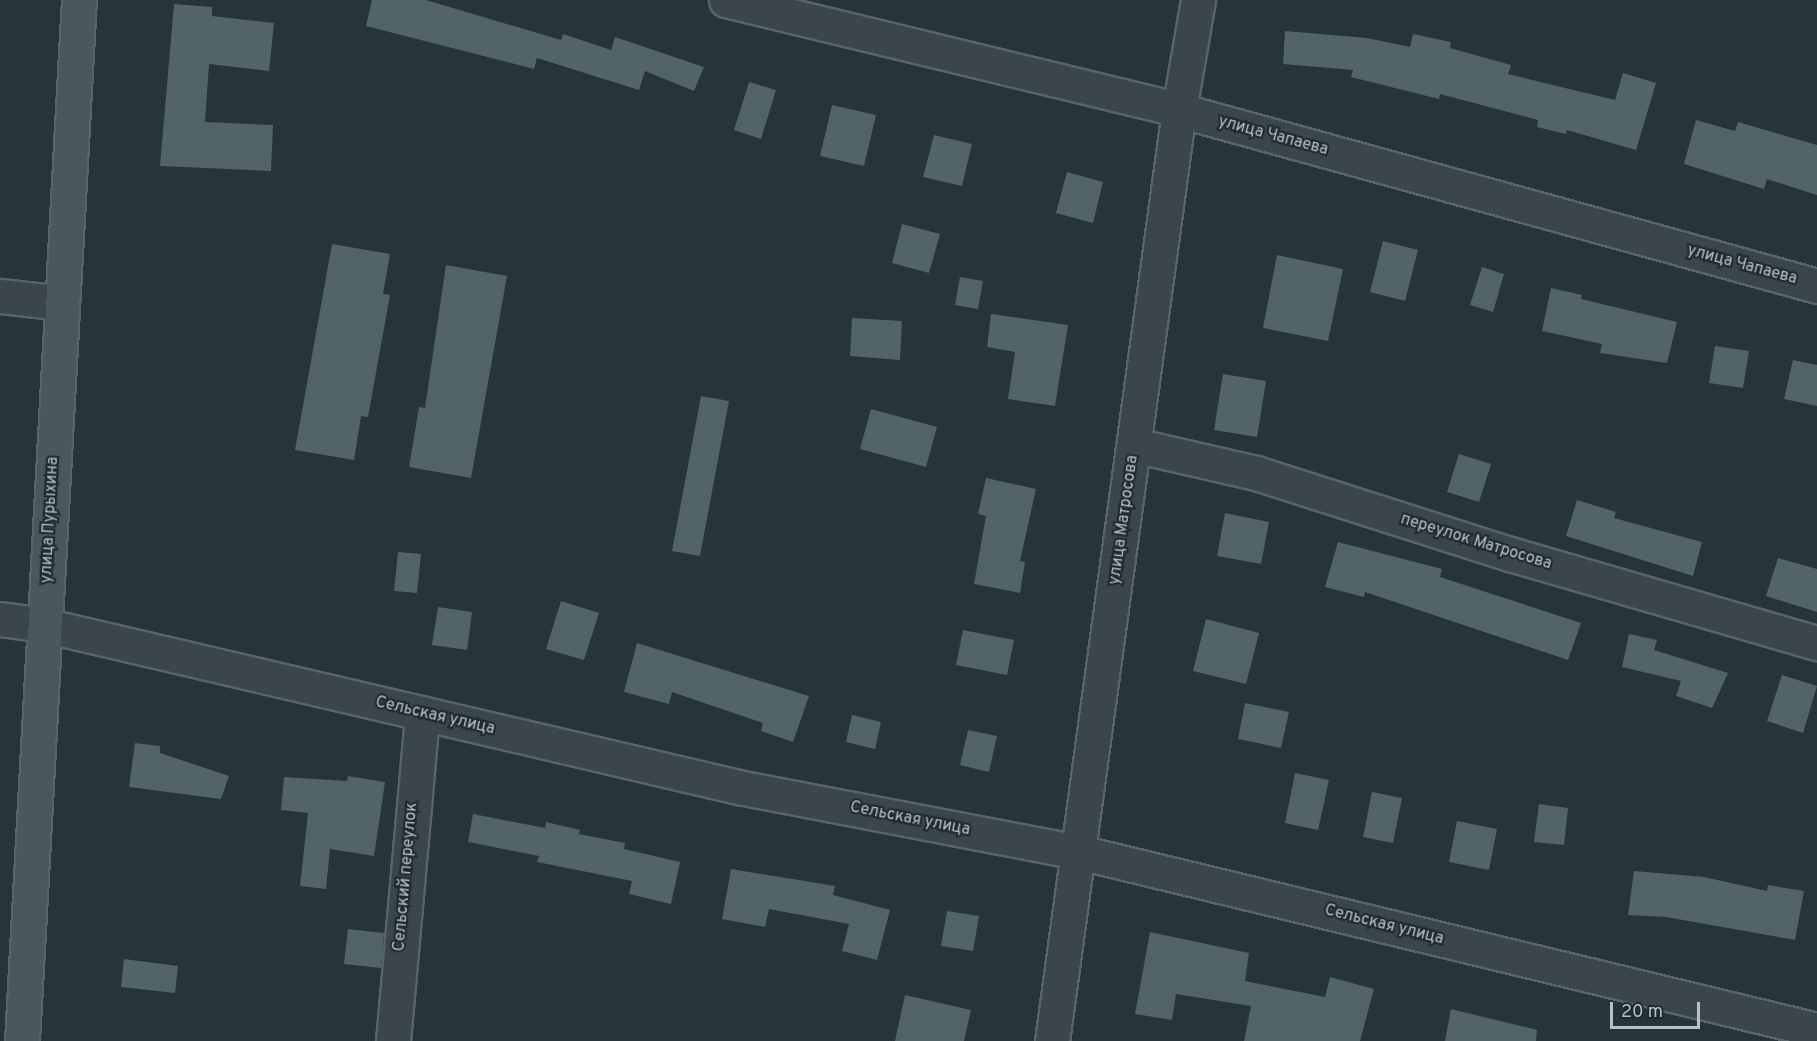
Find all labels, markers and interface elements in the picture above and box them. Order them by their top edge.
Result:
street label: улица Чапаева [1216,112,1330,160]
street label: улица Чапаева [1685,241,1799,289]
street label: улица Матросова [1105,454,1143,586]
street label: улица Пурыхина [37,456,63,584]
street label: переулок Матросова [1398,510,1554,574]
street label: Сельская улица [373,693,497,739]
street label: Сельская улица [848,798,972,840]
street label: Сельский переулок [390,802,422,952]
street label: Сельская улица [1323,901,1445,949]
scale bar [1613,990,1703,1028]
text: 20 m [1621,1001,1663,1024]

